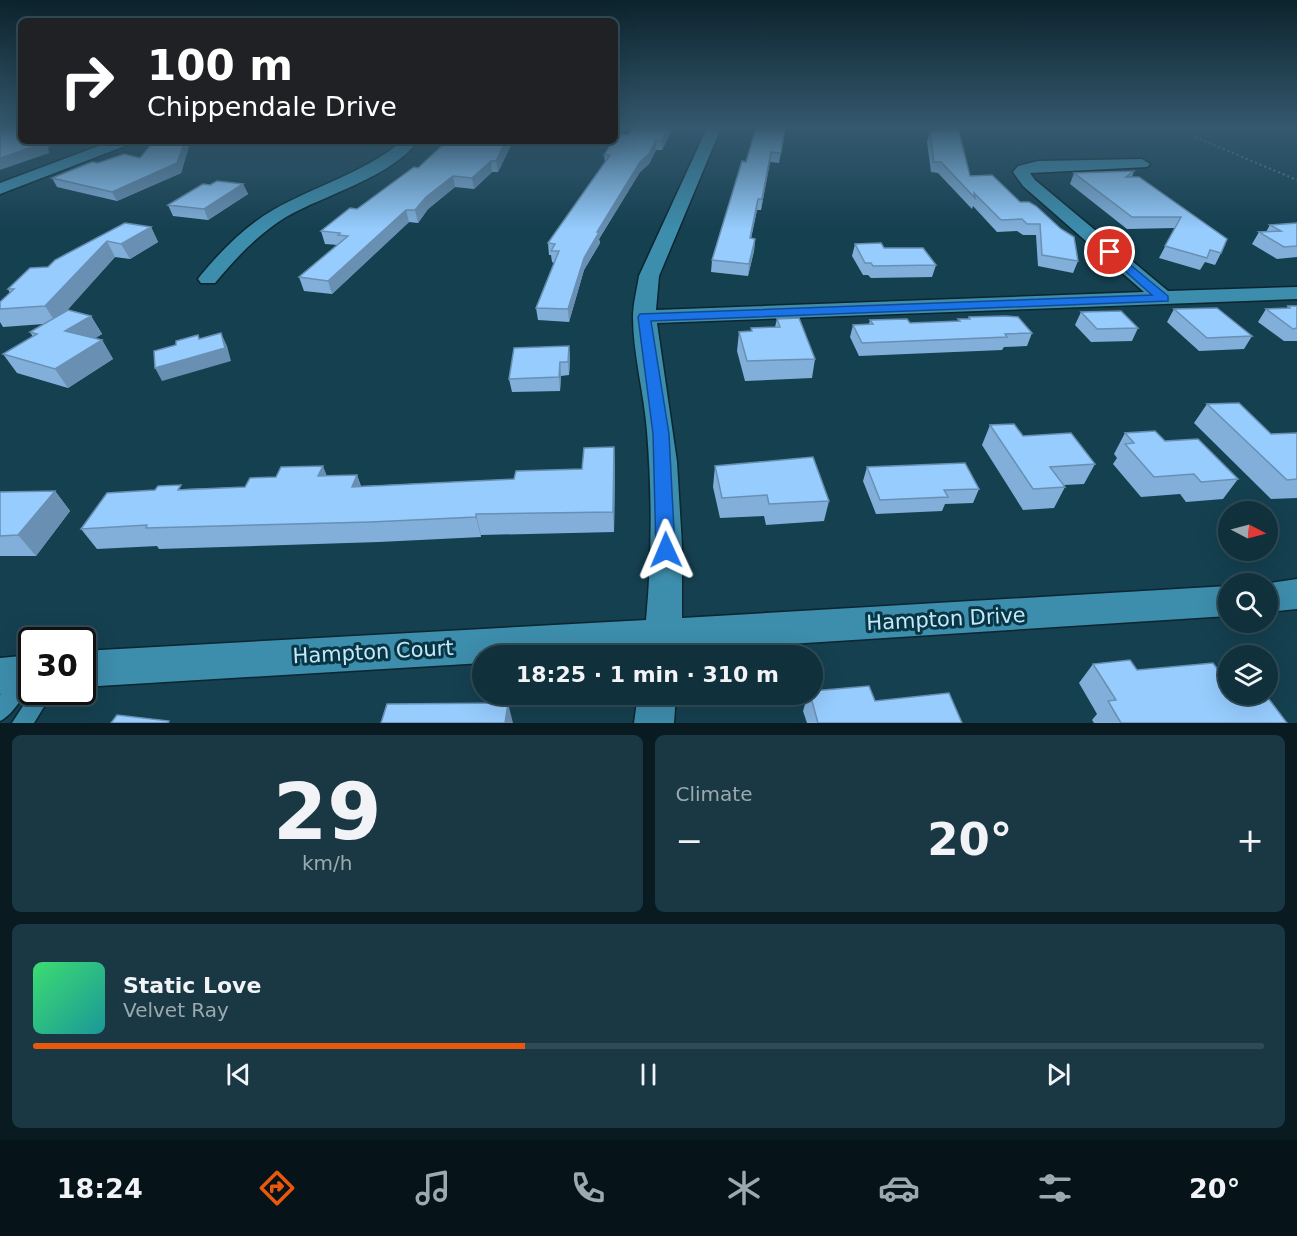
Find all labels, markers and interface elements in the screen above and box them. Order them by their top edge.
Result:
text: 100 m [147,41,293,90]
icon: right [48,42,126,120]
text: Chippendale Drive [147,91,397,122]
pin [1084,226,1135,277]
icon: arrive [1093,235,1126,268]
north arrow [1218,501,1278,561]
map controls [1218,501,1278,705]
position arrow [634,518,698,582]
button: search [1218,573,1278,633]
street label: Hampton Drive [866,603,1026,635]
speed limit sign: 30 [18,627,96,705]
street label: Hampton Court [292,636,454,668]
button: layers [1218,645,1278,705]
text: 18:25 · 1 min · 310 m [516,662,779,687]
text: 29 [273,767,382,857]
text: Climate [676,782,752,806]
text: 20° [927,813,1012,866]
text: − [676,821,703,860]
text: + [1236,821,1264,860]
text: km/h [302,851,352,875]
text: Static Love [123,973,261,998]
text: Velvet Ray [123,998,229,1022]
icon: previous [222,1058,255,1091]
icon: pause [632,1058,665,1091]
icon: next [1042,1058,1075,1091]
icon: directions [256,1167,298,1209]
icon: music [412,1167,454,1209]
icon: phone [567,1167,609,1209]
icon: climate [723,1167,765,1209]
icon: car [878,1167,920,1209]
icon: filters [1034,1167,1076,1209]
text: 18:24 [57,1173,143,1204]
text: 20° [1189,1173,1240,1204]

